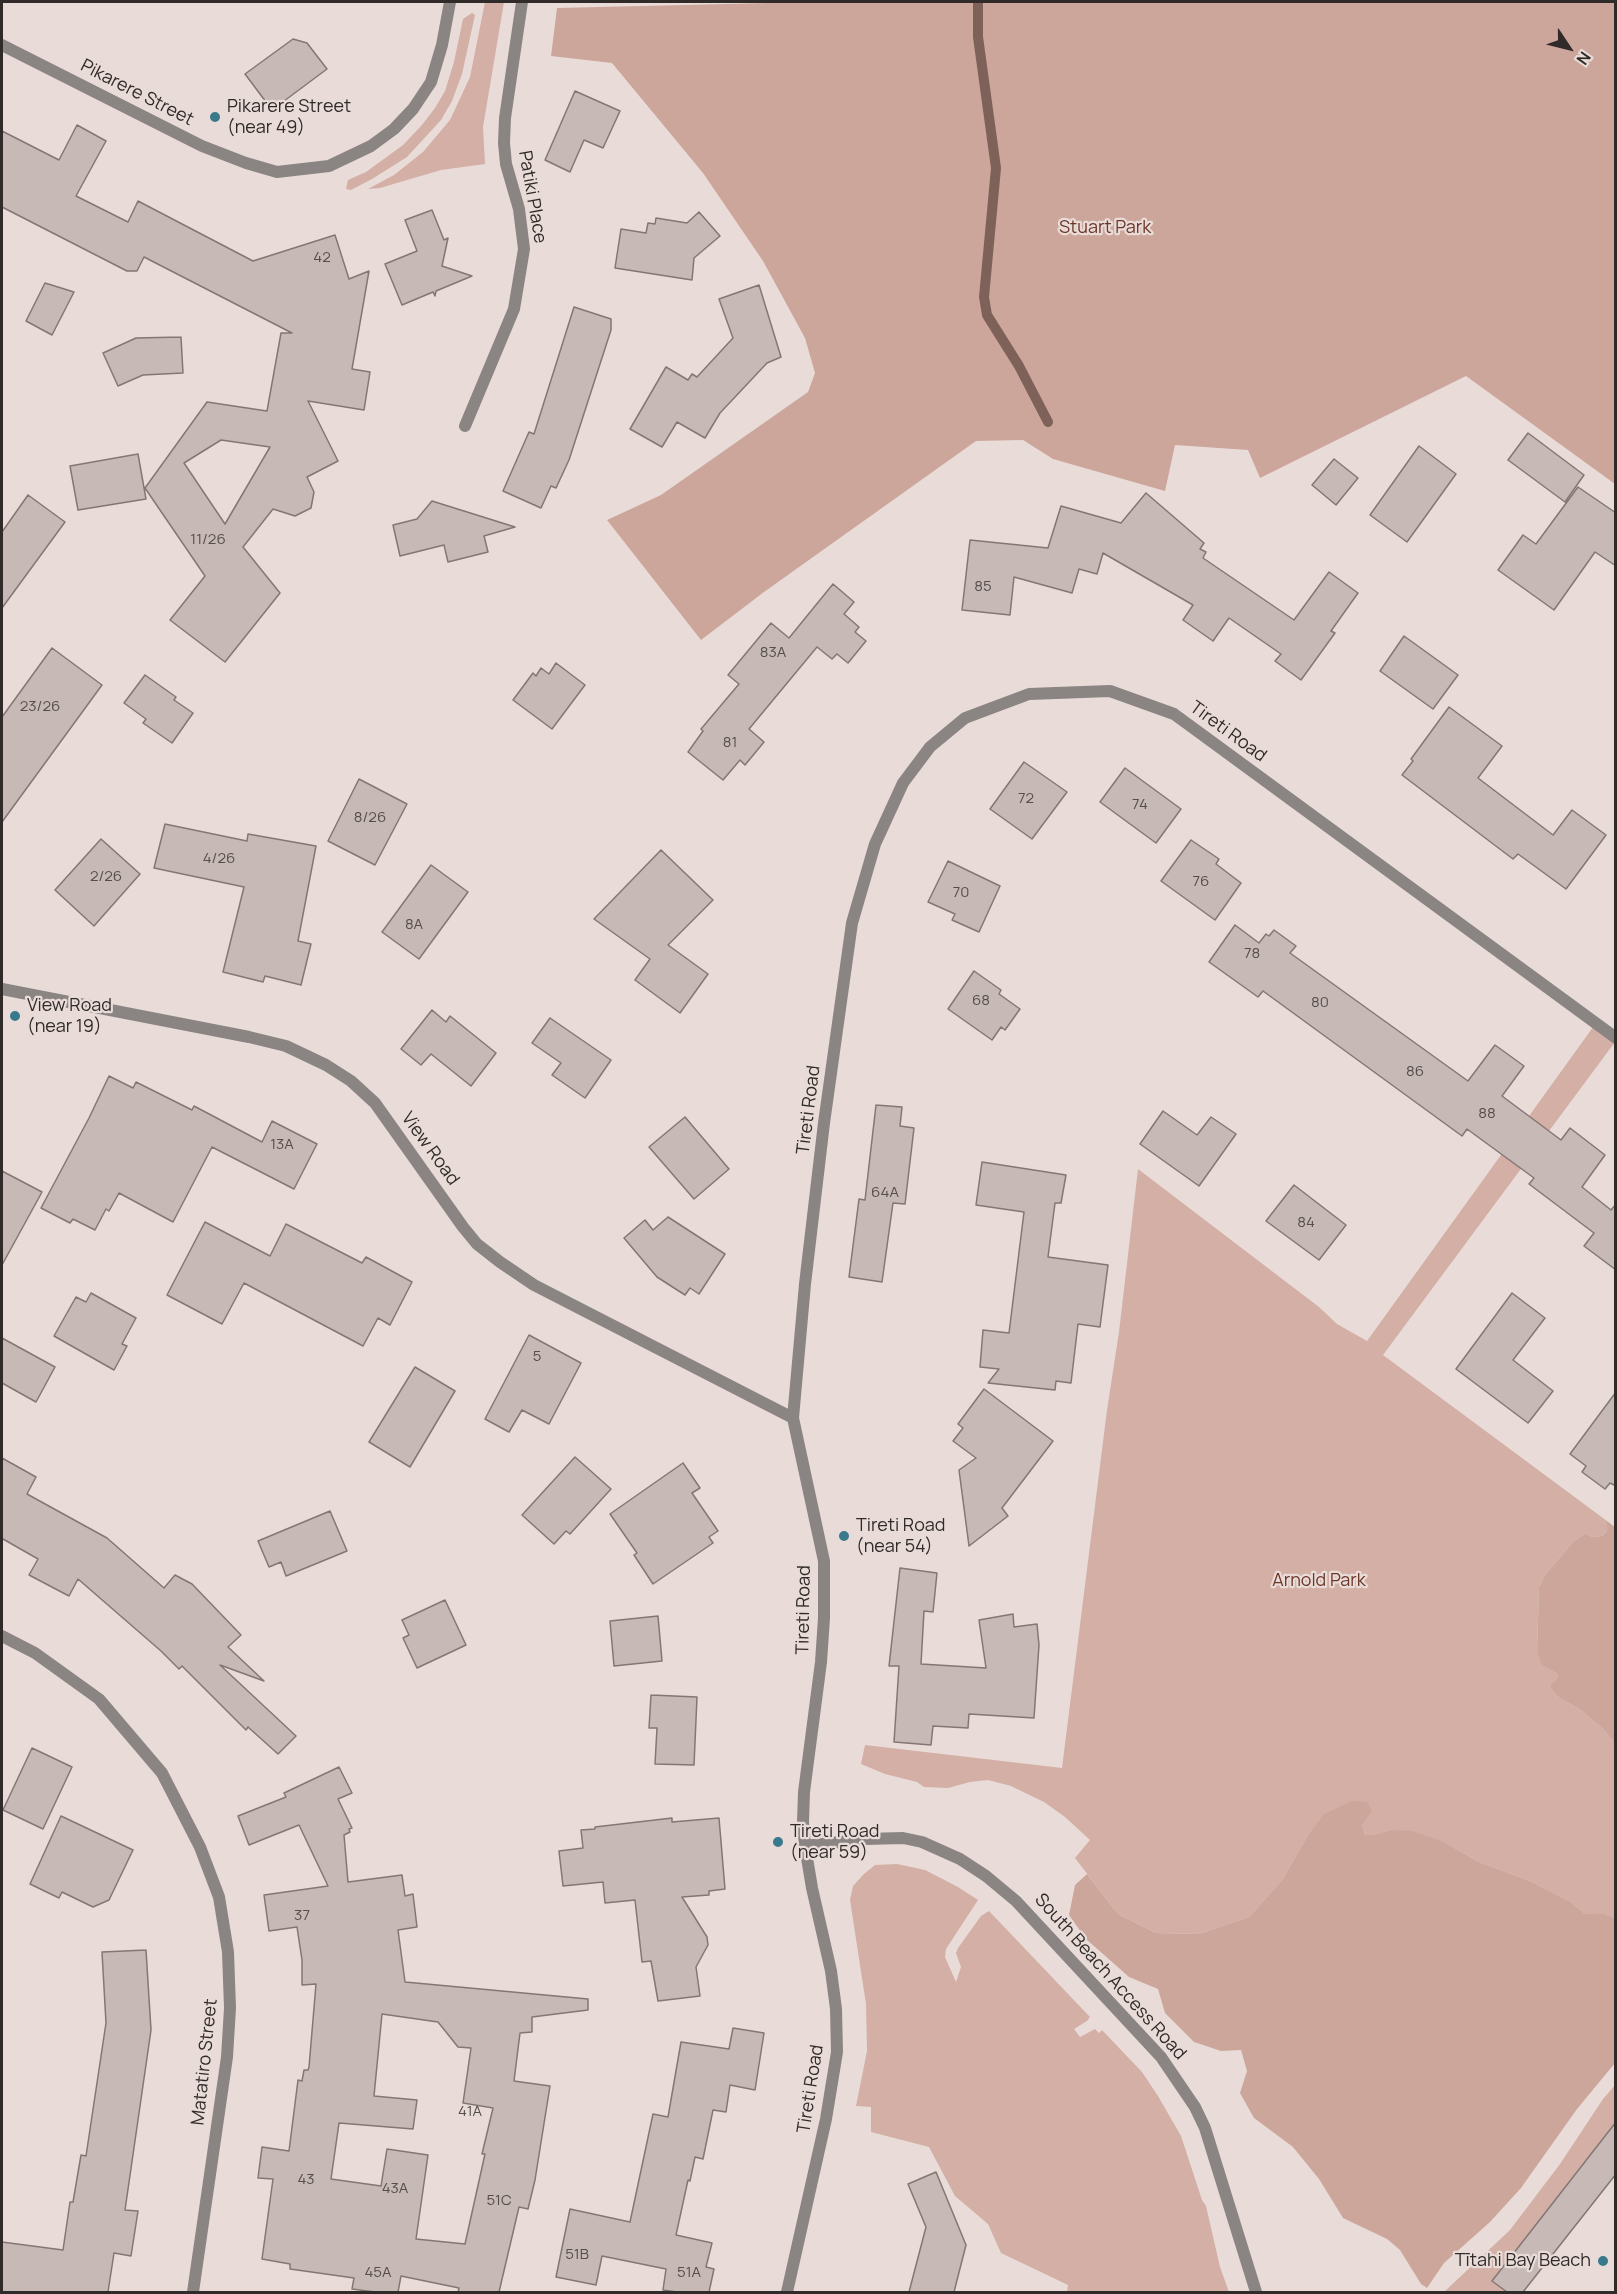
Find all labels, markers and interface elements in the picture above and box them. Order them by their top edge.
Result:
north arrow [1539,18,1599,78]
text: N [1571,47,1596,69]
street label: Pikarere Street [77,55,197,131]
place label: Pikarere Street (near 49) [227,96,351,138]
marker: Pikarere Street (near 49) [208,110,222,124]
street label: Patiki Place [513,149,551,245]
park label: Stuart Park [1059,217,1151,239]
house number: 42 [313,249,331,267]
house number: 11/26 [190,531,226,549]
house number: 85 [974,578,992,596]
house number: 83A [760,644,786,662]
street label: Tireti Road [1185,697,1271,767]
house number: 23/26 [20,698,60,716]
house number: 81 [723,734,737,752]
house number: 72 [1018,790,1034,808]
house number: 74 [1132,796,1148,814]
house number: 8/26 [354,809,386,827]
house number: 4/26 [203,850,235,868]
house number: 2/26 [90,868,122,886]
house number: 76 [1193,873,1209,891]
house number: 70 [953,884,969,902]
house number: 8A [405,916,423,934]
house number: 78 [1244,945,1260,963]
house number: 68 [972,992,990,1010]
house number: 80 [1311,994,1329,1012]
place label: View Road (near 19) [27,995,112,1038]
marker: View Road (near 19) [8,1009,22,1023]
house number: 86 [1406,1063,1424,1081]
street label: Tireti Road [793,1064,825,1156]
house number: 88 [1478,1105,1496,1123]
street label: View Road [396,1108,464,1190]
house number: 13A [270,1136,294,1154]
house number: 64A [871,1184,899,1202]
house number: 84 [1297,1214,1315,1232]
house number: 5 [533,1348,541,1366]
place label: Tireti Road (near 54) [856,1515,945,1558]
marker: Tireti Road (near 54) [837,1529,851,1543]
street label: Tireti Road [792,1565,816,1655]
park label: Arnold Park [1272,1570,1366,1592]
place label: Tireti Road (near 59) [790,1821,879,1864]
marker: Tireti Road (near 59) [771,1835,785,1849]
street label: South Beach Access Road [1030,1890,1190,2064]
house number: 37 [294,1907,310,1925]
street label: Matatiro Street [188,1998,222,2126]
street label: Tireti Road [793,2043,829,2135]
house number: 41A [458,2103,482,2121]
house number: 43 [297,2171,315,2189]
house number: 43A [382,2180,408,2198]
house number: 51C [486,2192,512,2210]
house number: 51B [565,2246,589,2264]
place label: Tītahi Bay Beach [1455,2250,1591,2272]
marker: Tītahi Bay Beach [1596,2254,1610,2268]
house number: 45A [364,2264,392,2282]
house number: 51A [677,2264,701,2282]

